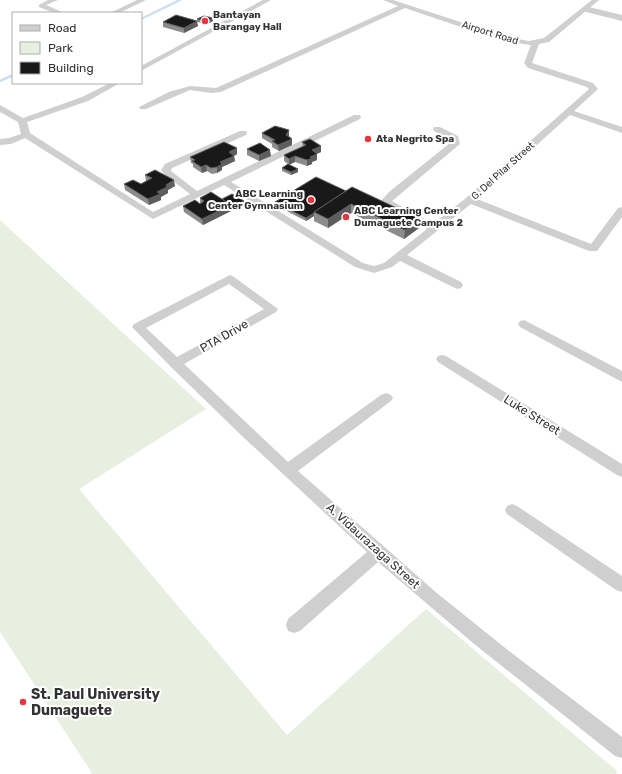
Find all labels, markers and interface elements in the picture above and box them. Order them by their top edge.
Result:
place label: Bantayan Barangay Hall [213,9,282,33]
legend [12,12,142,84]
marker: Bantayan Barangay Hall [200,16,210,26]
street label: Airport Road [460,19,520,47]
text: Road [48,21,76,35]
text: Park [48,41,74,55]
text: Building [48,61,94,75]
place label: Ata Negrito Spa [376,133,454,145]
marker: Ata Negrito Spa [363,134,373,144]
street label: G. Del Pilar Street [469,139,537,202]
place label: ABC Learning Center Gymnasium [208,188,303,212]
marker: ABC Learning Center Gymnasium [306,195,316,205]
place label: ABC Learning Center Dumaguete Campus 2 [354,205,464,229]
marker: ABC Learning Center Dumaguete Campus 2 [341,212,351,222]
street label: PTA Drive [197,316,251,355]
street label: Luke Street [501,392,563,438]
street label: A. Vidaurazaga Street [323,500,423,592]
place label: St. Paul University Dumaguete [31,686,160,719]
marker: St. Paul University Dumaguete [18,697,28,707]

